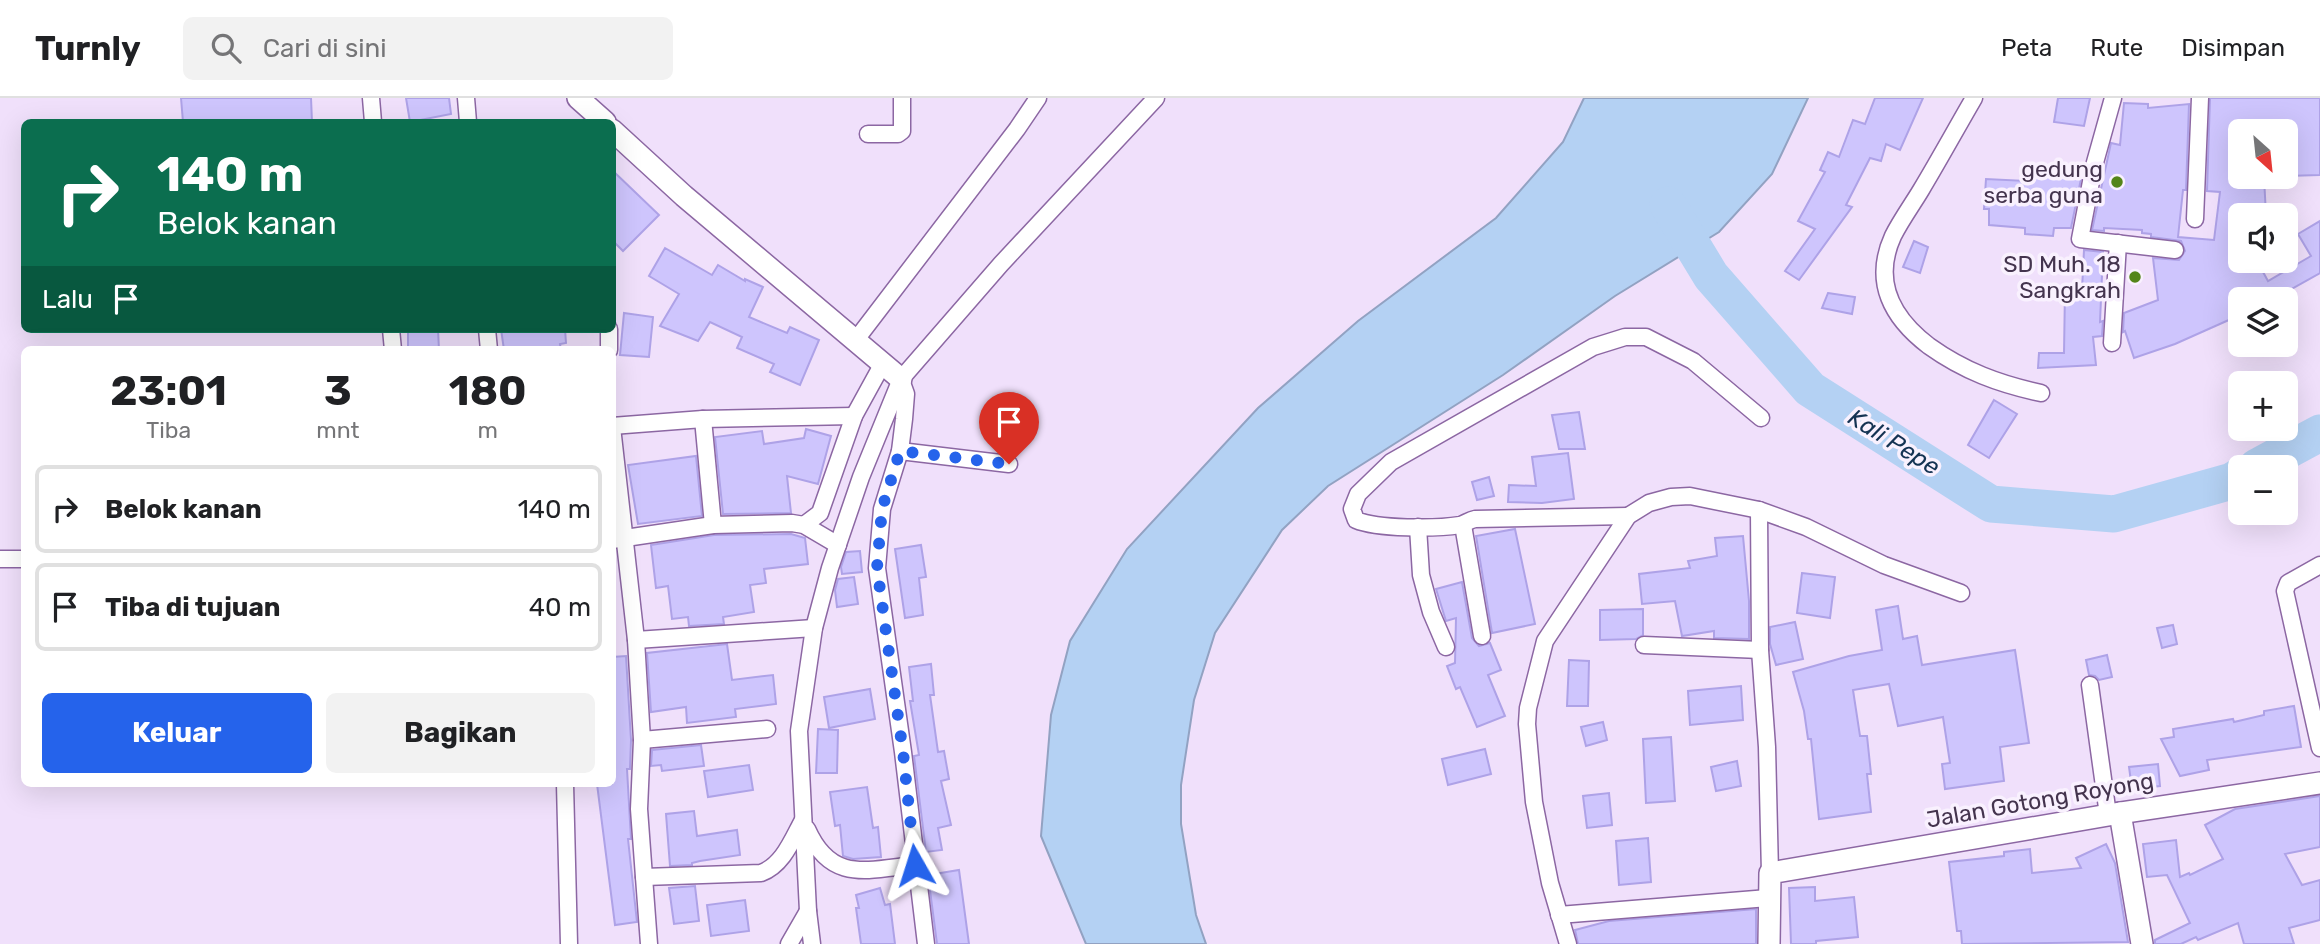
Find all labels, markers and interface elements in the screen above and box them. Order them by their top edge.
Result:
search box [183,17,673,80]
text: Turnly [35,29,141,68]
icon: search [207,29,245,67]
text: Cari di sini [263,33,387,64]
text: Peta [2001,34,2052,62]
text: Rute [2090,34,2143,62]
text: Disimpan [2181,34,2285,62]
north arrow [2228,119,2298,189]
map controls [2228,119,2298,525]
text: 140 m [157,145,303,203]
icon: right [42,147,133,238]
place label: gedung serba guna [1983,155,2103,209]
marker: gedung serba guna [2109,174,2125,190]
button: sound [2228,203,2298,273]
text: Belok kanan [157,204,337,242]
place label: SD Muh. 18 Sangkrah [2003,250,2121,304]
marker: SD Muh. 18 Sangkrah [2127,269,2143,285]
icon: arrive [107,280,145,318]
text: Lalu [42,284,93,315]
button: layers [2228,287,2298,357]
text: 23:01 [110,366,227,416]
text: 3 [324,366,352,416]
text: 180 [449,366,527,416]
button: + [2228,371,2298,441]
pin [979,392,1039,464]
icon: arrive [990,403,1028,441]
water label: Kali Pepe [1843,403,1945,481]
text: Tiba [146,416,191,444]
text: mnt [316,416,360,444]
text: m [478,416,498,444]
button: − [2228,455,2298,525]
icon: right [46,490,84,528]
text: Belok kanan [105,494,262,525]
text: 140 m [518,494,591,525]
icon: arrive [46,588,84,626]
text: Tiba di tujuan [105,592,280,623]
text: 40 m [529,592,591,623]
button: Keluar [42,693,312,773]
button: Bagikan [326,693,595,773]
street label: Jalan Gotong Royong [1924,766,2156,834]
position arrow [878,828,952,902]

